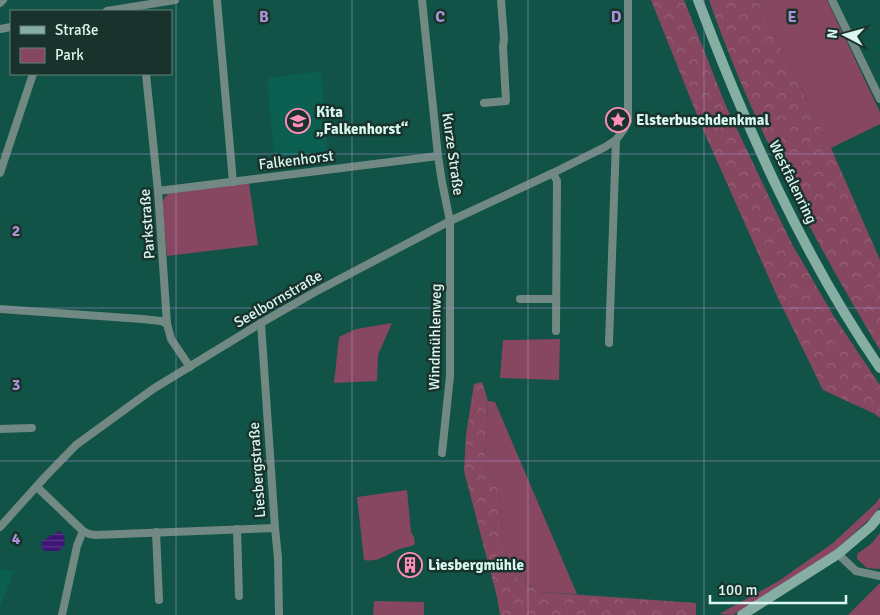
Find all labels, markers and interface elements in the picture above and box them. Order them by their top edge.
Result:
text: B [259,7,269,27]
text: C [435,7,445,27]
text: D [611,7,622,27]
text: E [787,7,797,27]
legend [10,10,172,75]
north arrow [820,10,870,60]
text: Straße [55,21,99,39]
text: N [824,28,842,39]
text: Park [55,46,84,64]
place label: Kita „Falkenhorst“ [316,103,409,138]
place icon: Elsterbuschdenkmal [605,107,631,133]
school or university icon: Kita „Falkenhorst“ [285,108,311,134]
street label: Kurze Straße [438,111,468,197]
place label: Elsterbuschdenkmal [636,111,769,129]
street label: Westfalenring [765,137,821,227]
street label: Falkenhorst [257,146,335,174]
street label: Parkstraße [136,188,158,260]
text: 2 [12,221,20,241]
street label: Seelbornstraße [231,266,325,332]
street label: Windmühlenweg [425,283,445,391]
text: 3 [12,375,20,395]
street label: Liesbergstraße [245,421,269,519]
text: 4 [12,529,21,549]
building icon: Liesbergmühle [397,552,423,578]
place label: Liesbergmühle [428,556,524,574]
scale bar [710,572,846,604]
text: 100 m [718,581,758,599]

